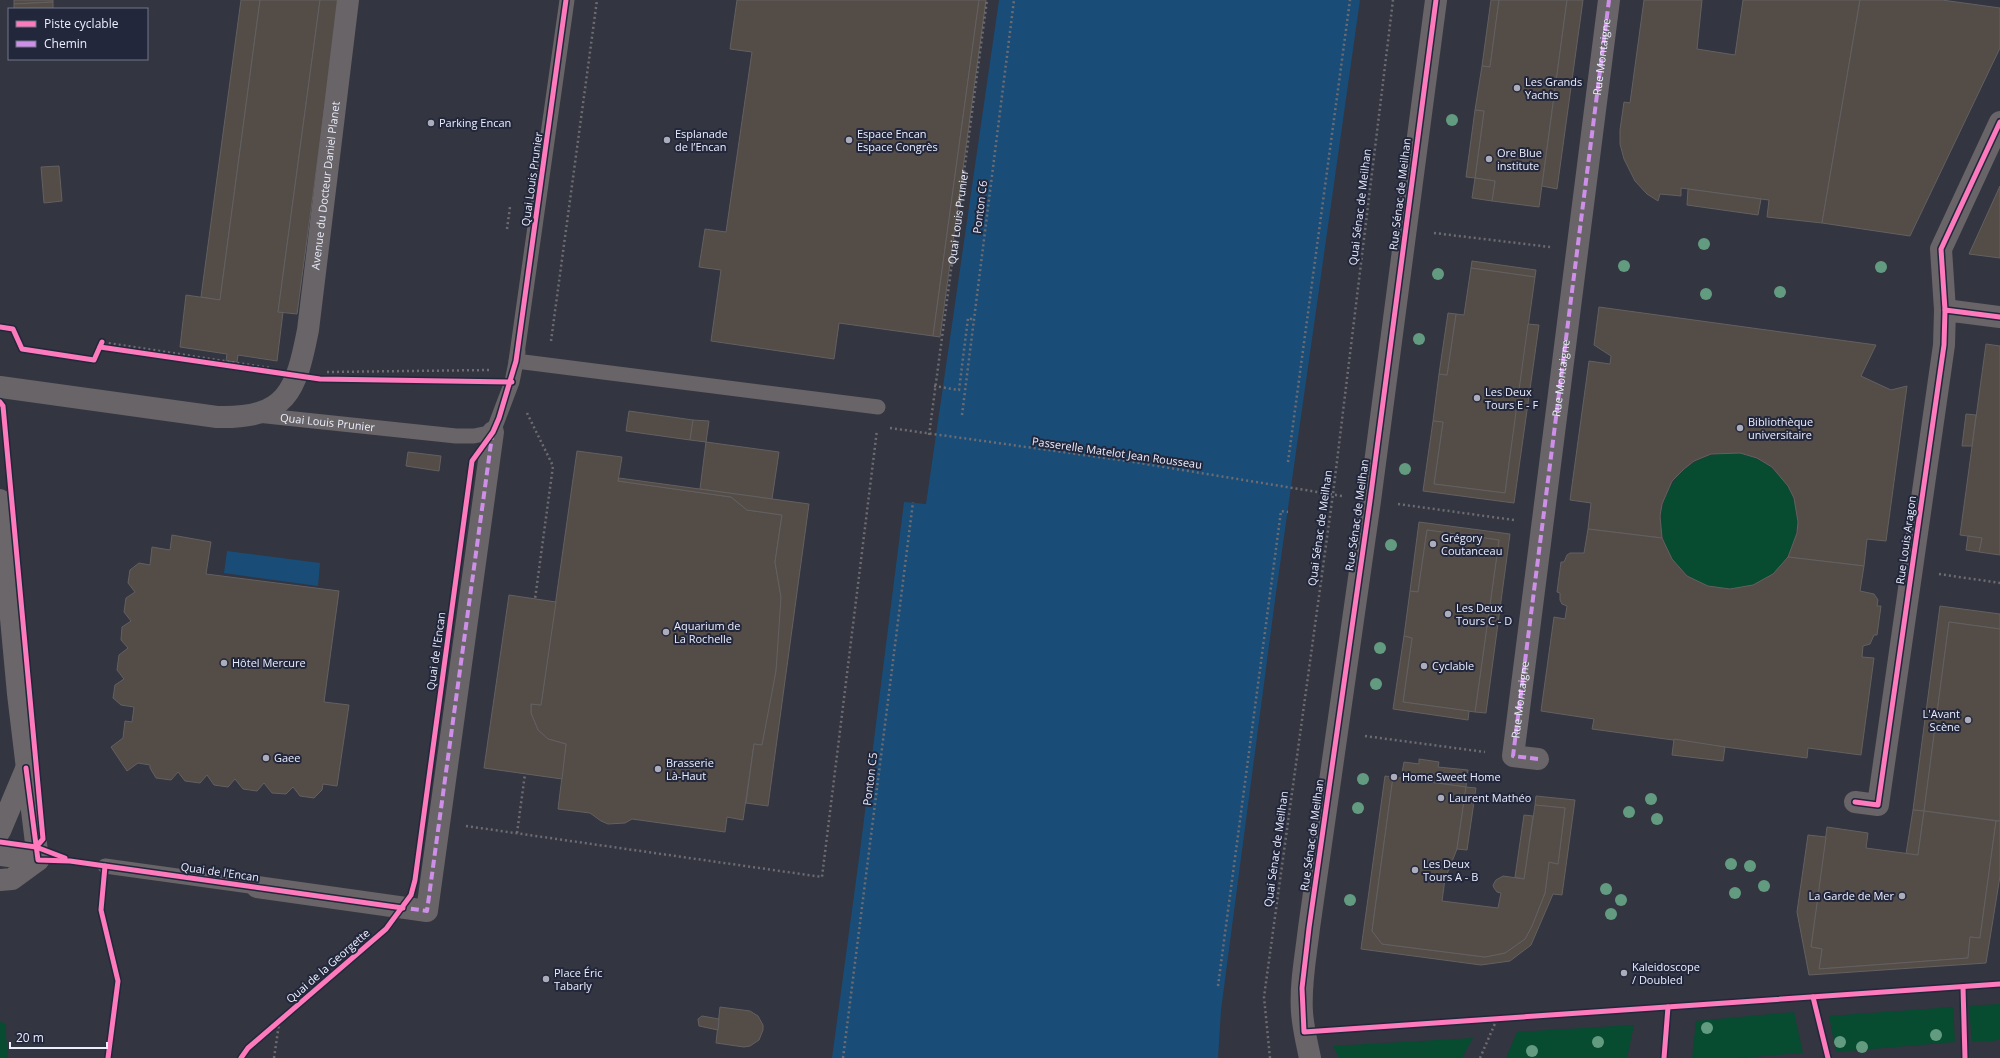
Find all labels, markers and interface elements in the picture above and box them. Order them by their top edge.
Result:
legend [8,8,148,60]
text: Piste cyclable [44,15,119,32]
street label: Rue Montaigne [1589,17,1614,96]
text: Chemin [44,35,87,52]
place label: Les Grands Yachts [1525,74,1582,102]
marker: Les Grands Yachts [1512,83,1522,93]
street label: Avenue du Docteur Daniel Planet [307,100,343,271]
place label: Parking Encan [439,115,511,130]
marker: Parking Encan [426,118,436,128]
place label: Esplanade de l’Encan [675,126,728,154]
place label: Espace Encan Espace Congrès [857,126,938,154]
street label: Quai Louis Prunier [517,130,546,227]
marker: Esplanade de l’Encan [662,135,672,145]
marker: Espace Encan Espace Congrès [844,135,854,145]
street label: Rue Sénac de Meilhan [1385,137,1414,251]
place label: Ore Blue institute [1497,145,1542,173]
street label: Quai Sénac de Meilhan [1345,148,1374,266]
marker: Ore Blue institute [1484,154,1494,164]
street label: Quai Louis Prunier [944,168,971,265]
street label: Ponton C6 [969,180,990,234]
street label: Rue Montaigne [1548,339,1573,418]
place label: Les Deux Tours E - F [1485,384,1538,412]
marker: Les Deux Tours E - F [1472,393,1482,403]
street label: Quai Louis Prunier [280,410,376,434]
place label: Bibliothèque universitaire [1748,414,1813,442]
marker: Bibliothèque universitaire [1735,423,1745,433]
street label: Passerelle Matelot Jean Rousseau [1031,433,1203,472]
street label: Rue Sénac de Meilhan [1341,458,1372,572]
street label: Quai Sénac de Meilhan [1304,469,1335,587]
street label: Rue Louis Aragon [1892,495,1919,585]
place label: Grégory Coutanceau [1441,530,1502,558]
marker: Grégory Coutanceau [1428,539,1438,549]
place label: Les Deux Tours C - D [1456,600,1512,628]
marker: Les Deux Tours C - D [1443,609,1453,619]
street label: Quai de l'Encan [423,611,448,691]
place label: Aquarium de La Rochelle [674,618,741,646]
marker: Aquarium de La Rochelle [661,627,671,637]
place label: Hôtel Mercure [232,655,306,670]
marker: Hôtel Mercure [219,658,229,668]
place label: Cyclable [1432,658,1474,673]
street label: Rue Montaigne [1507,660,1532,739]
marker: Cyclable [1419,661,1429,671]
place label: L'Avant Scène [1923,706,1960,734]
marker: L'Avant Scène [1963,715,1973,725]
place label: Gaee [274,750,300,765]
street label: Ponton C5 [859,752,880,806]
marker: Gaee [261,753,271,763]
place label: Brasserie Là-Haut [666,755,714,783]
marker: Brasserie Là-Haut [653,764,663,774]
place label: Home Sweet Home [1402,769,1501,784]
marker: Home Sweet Home [1389,772,1399,782]
street label: Rue Sénac de Meilhan [1296,778,1327,892]
street label: Quai Sénac de Meilhan [1260,790,1291,908]
place label: Laurent Mathéo [1449,790,1532,805]
marker: Laurent Mathéo [1436,793,1446,803]
place label: Les Deux Tours A - B [1423,856,1478,884]
street label: Quai de l'Encan [180,859,260,884]
marker: Les Deux Tours A - B [1410,865,1420,875]
place label: La Garde de Mer [1809,888,1894,903]
marker: La Garde de Mer [1897,891,1907,901]
street label: Quai de la Georgette [283,925,373,1006]
place label: Kaleidoscope / Doubled [1632,959,1700,987]
place label: Place Éric Tabarly [554,965,602,993]
marker: Kaleidoscope / Doubled [1619,968,1629,978]
marker: Place Éric Tabarly [541,974,551,984]
scale bar [10,1024,107,1050]
text: 20 m [16,1029,44,1046]

